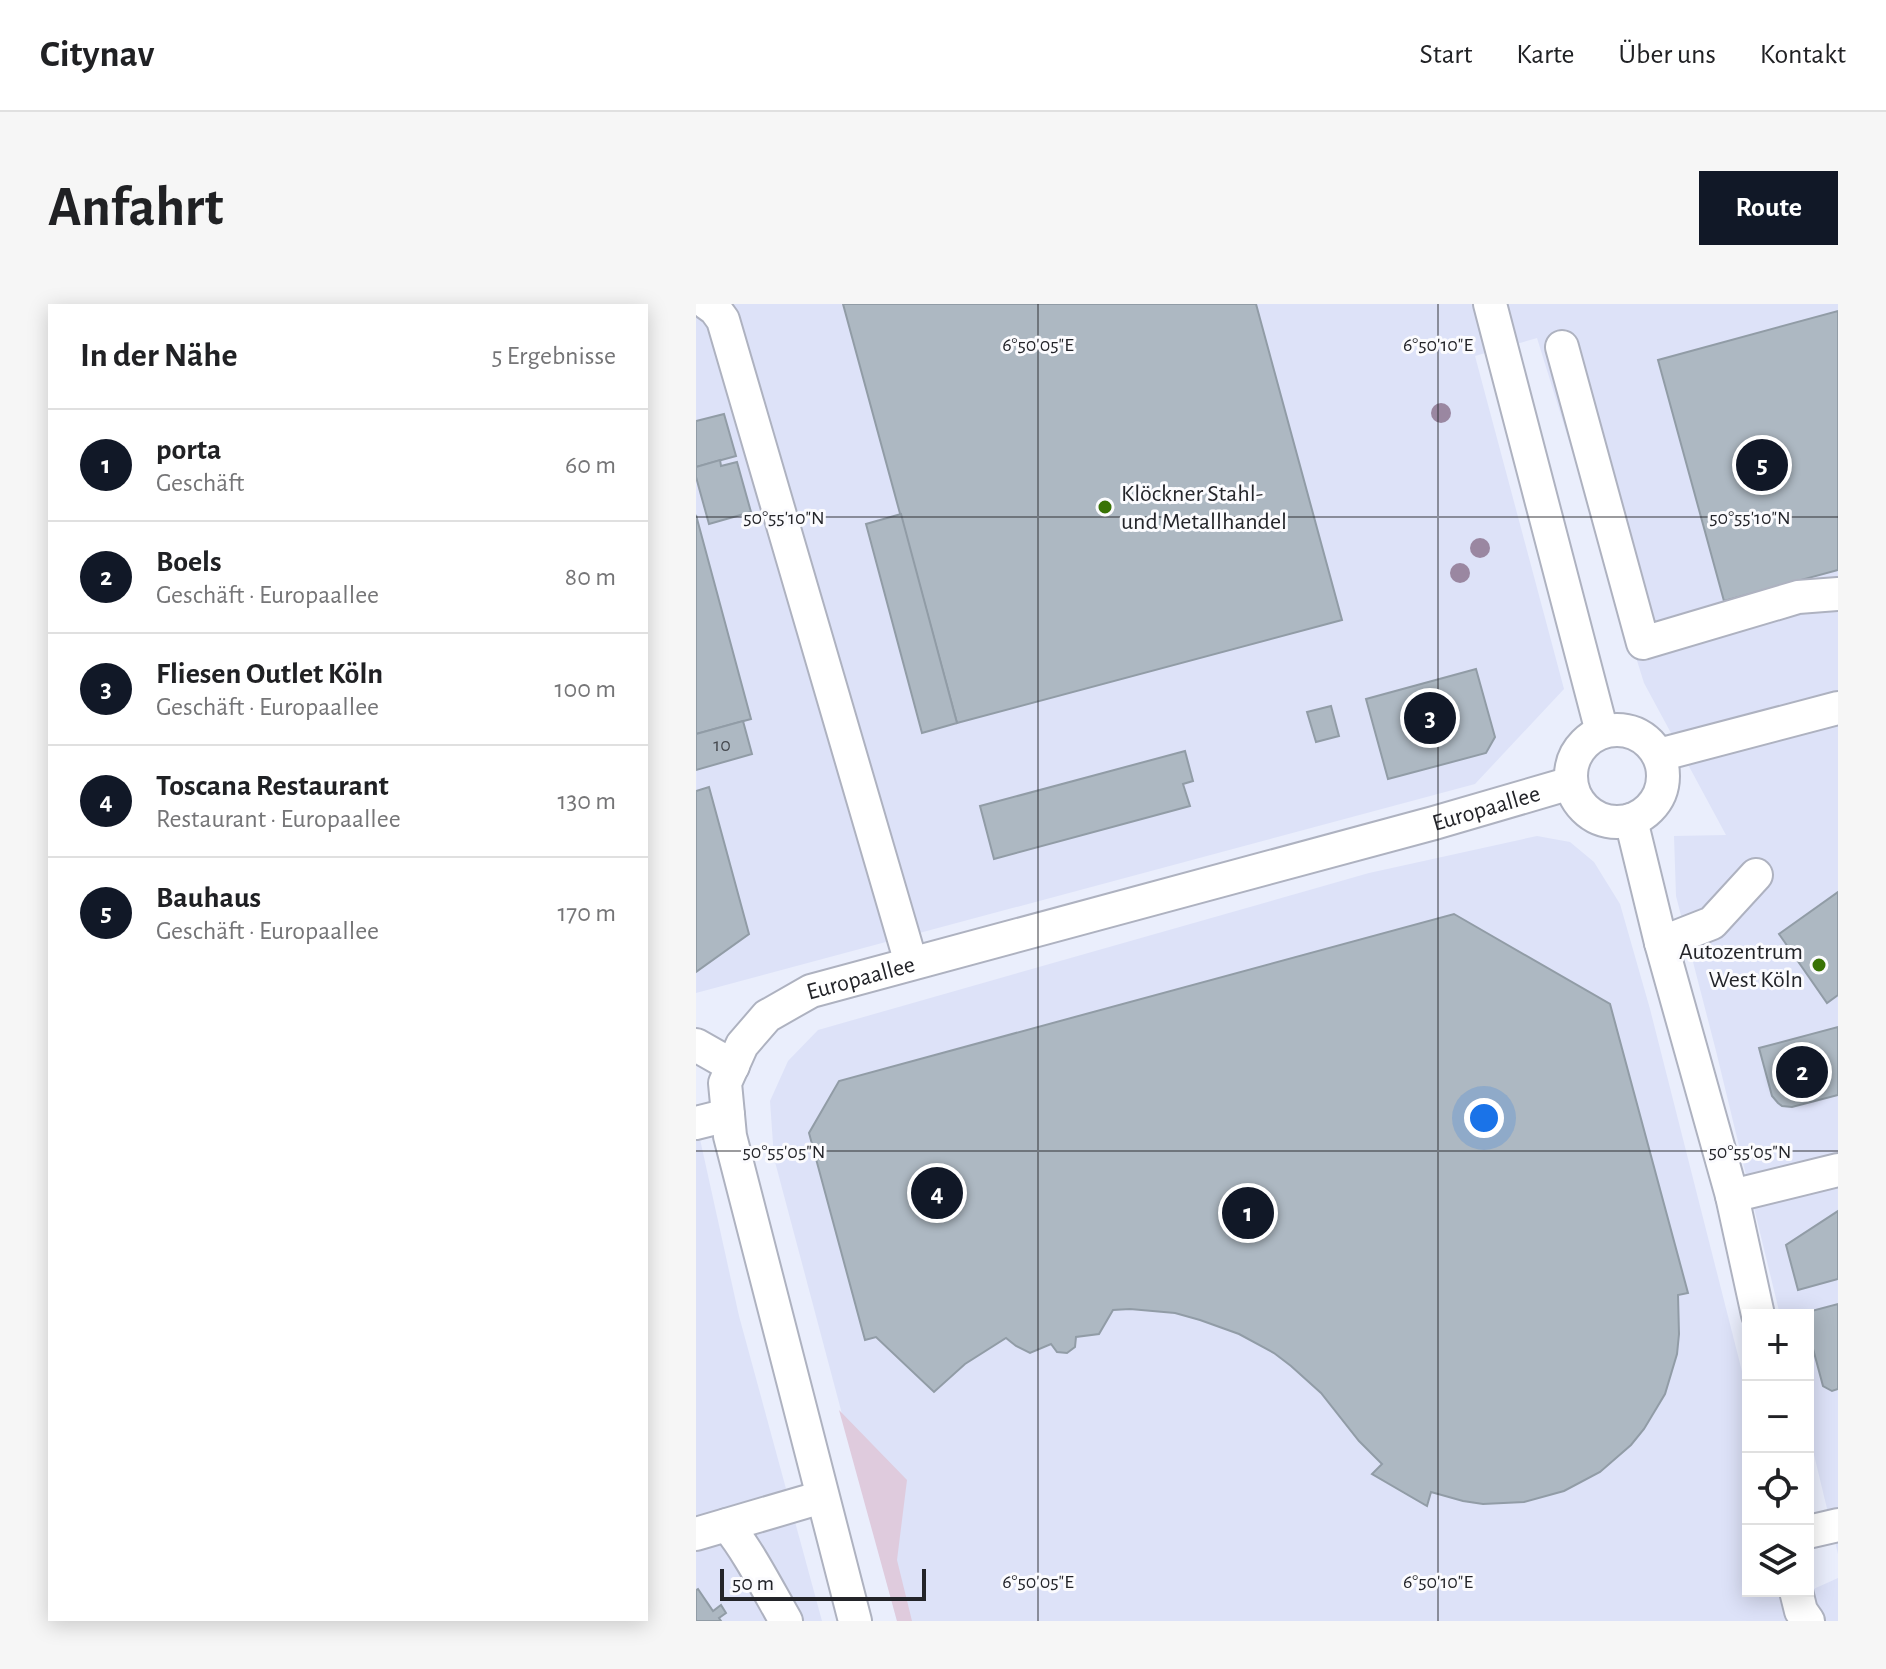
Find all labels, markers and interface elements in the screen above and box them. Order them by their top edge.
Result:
text: Citynav [40,36,154,74]
text: Start [1420,41,1472,69]
text: Karte [1516,41,1575,69]
text: Über uns [1619,41,1716,69]
text: Kontakt [1760,41,1846,69]
button: Route [1699,171,1838,245]
text: Anfahrt [48,180,224,236]
text: 6°50'05"E [1002,335,1074,355]
text: 6°50'10"E [1403,335,1473,355]
text: In der Nähe [80,339,237,373]
text: 5 Ergebnisse [491,343,616,369]
text: porta [156,435,221,465]
pin: 5 [1736,435,1788,495]
text: 1 [101,452,111,478]
text: 60 m [565,452,616,478]
text: Geschäft [156,470,244,496]
place label: Klöckner Stahl- und Metallhandel [1121,482,1287,534]
marker: Klöckner Stahl- und Metallhandel [1096,498,1114,516]
text: 50°55'10"N [743,508,825,528]
text: 50°55'10"N [1709,508,1791,528]
text: Boels [156,547,221,577]
text: 2 [100,564,112,590]
text: 80 m [565,564,616,590]
text: Geschäft · Europaallee [156,582,379,608]
text: Fliesen Outlet Köln [156,659,383,689]
text: 3 [100,676,112,702]
text: 100 m [555,676,616,702]
pin: 3 [1404,688,1456,748]
text: Geschäft · Europaallee [156,694,379,720]
house number: 10 [713,735,731,755]
text: Toscana Restaurant [156,771,389,801]
street label: Europaallee [1430,782,1543,836]
text: 4 [99,788,113,814]
text: 130 m [558,788,616,814]
text: Restaurant · Europaallee [156,806,401,832]
text: Bauhaus [156,883,261,913]
text: 5 [100,900,112,926]
text: 170 m [557,900,616,926]
text: Geschäft · Europaallee [156,918,379,944]
place label: Autozentrum West Köln [1679,940,1803,992]
street label: Europaallee [804,953,918,1005]
marker: Autozentrum West Köln [1810,956,1828,974]
pin: 2 [1776,1042,1828,1102]
your location [1464,1098,1504,1138]
text: 50°55'05"N [743,1142,826,1162]
text: 50°55'05"N [1709,1142,1792,1162]
pin: 4 [911,1163,963,1223]
pin: 1 [1222,1183,1274,1243]
map controls [1742,1309,1814,1597]
button: + [1742,1309,1814,1381]
button: − [1742,1381,1814,1453]
button: locate [1742,1453,1814,1525]
button: layers [1742,1525,1814,1597]
scale bar [720,1565,926,1601]
text: 50 m [732,1572,774,1594]
text: 6°50'05"E [1002,1572,1074,1592]
text: 6°50'10"E [1403,1572,1473,1592]

